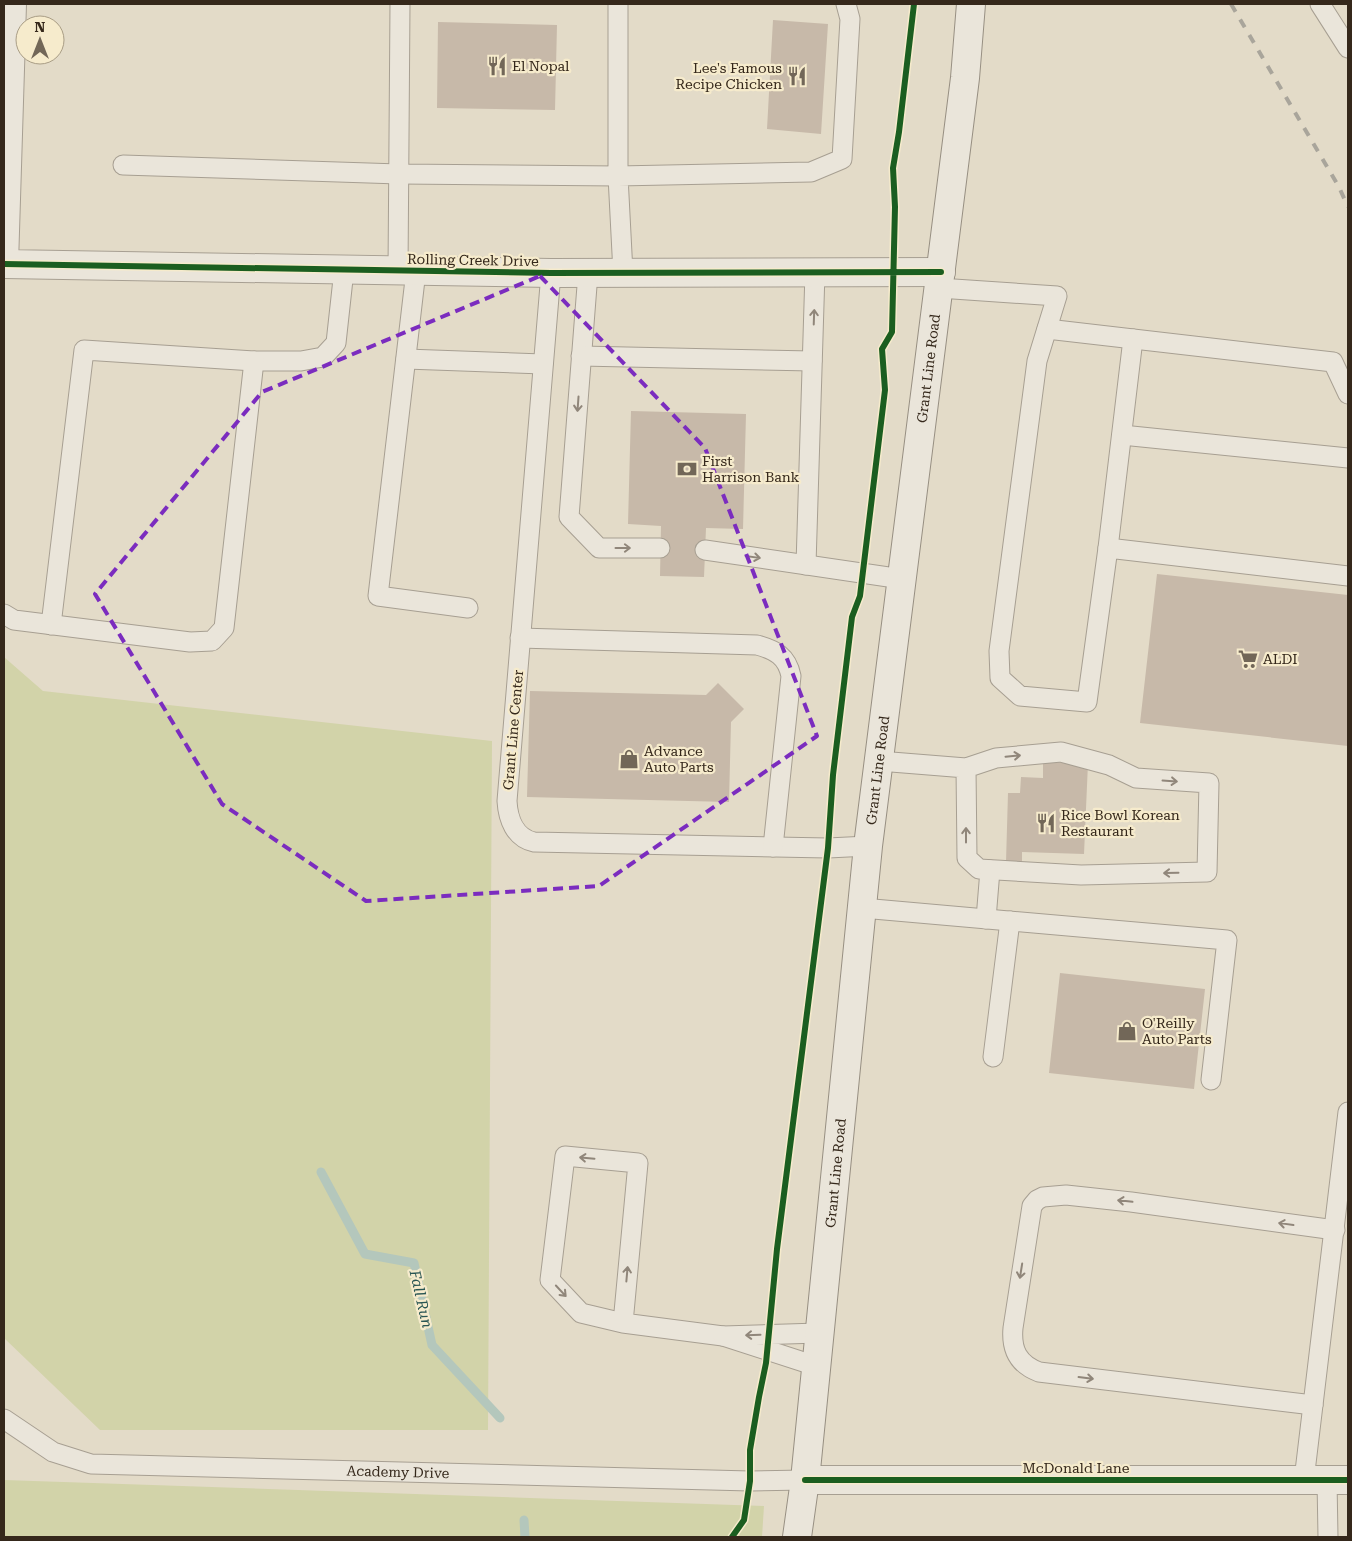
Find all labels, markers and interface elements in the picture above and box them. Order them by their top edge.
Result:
north arrow [15,15,65,65]
text: N [35,19,46,35]
restaurant icon: El Nopal [486,55,508,77]
place label: El Nopal [512,58,570,74]
place label: Lee's Famous Recipe Chicken [676,60,782,92]
restaurant icon: Lee's Famous Recipe Chicken [786,65,808,87]
street label: Rolling Creek Drive [407,251,539,269]
one-way arrow [809,309,818,325]
street label: Grant Line Road [913,313,943,424]
one-way arrow [573,396,582,412]
place label: First Harrison Bank [702,453,800,485]
bank icon: First Harrison Bank [676,458,698,480]
one-way arrow [614,543,631,553]
one-way arrow [745,552,761,562]
supermarket icon: ALDI [1237,648,1259,670]
place label: ALDI [1263,651,1298,667]
street label: Grant Line Center [500,669,526,791]
street label: Grant Line Road [863,715,892,826]
place label: Advance Auto Parts [644,743,714,775]
shop icon: Advance Auto Parts [618,748,640,770]
one-way arrow [1005,751,1021,761]
one-way arrow [1162,776,1178,785]
place label: Rice Bowl Korean Restaurant [1061,807,1180,839]
restaurant icon: Rice Bowl Korean Restaurant [1035,812,1057,834]
one-way arrow [961,827,971,844]
one-way arrow [1164,868,1180,877]
place label: O'Reilly Auto Parts [1142,1015,1212,1047]
shop icon: O'Reilly Auto Parts [1116,1020,1138,1042]
street label: Grant Line Road [822,1118,849,1229]
one-way arrow [580,1154,596,1163]
one-way arrow [1118,1196,1134,1206]
one-way arrow [1278,1219,1294,1229]
one-way arrow [1016,1262,1026,1278]
water label: Fall Run [405,1267,436,1330]
one-way arrow [622,1267,632,1283]
one-way arrow [555,1285,567,1298]
one-way arrow [745,1330,762,1340]
one-way arrow [1078,1373,1094,1383]
street label: McDonald Lane [1022,1460,1130,1476]
street label: Academy Drive [346,1463,450,1481]

